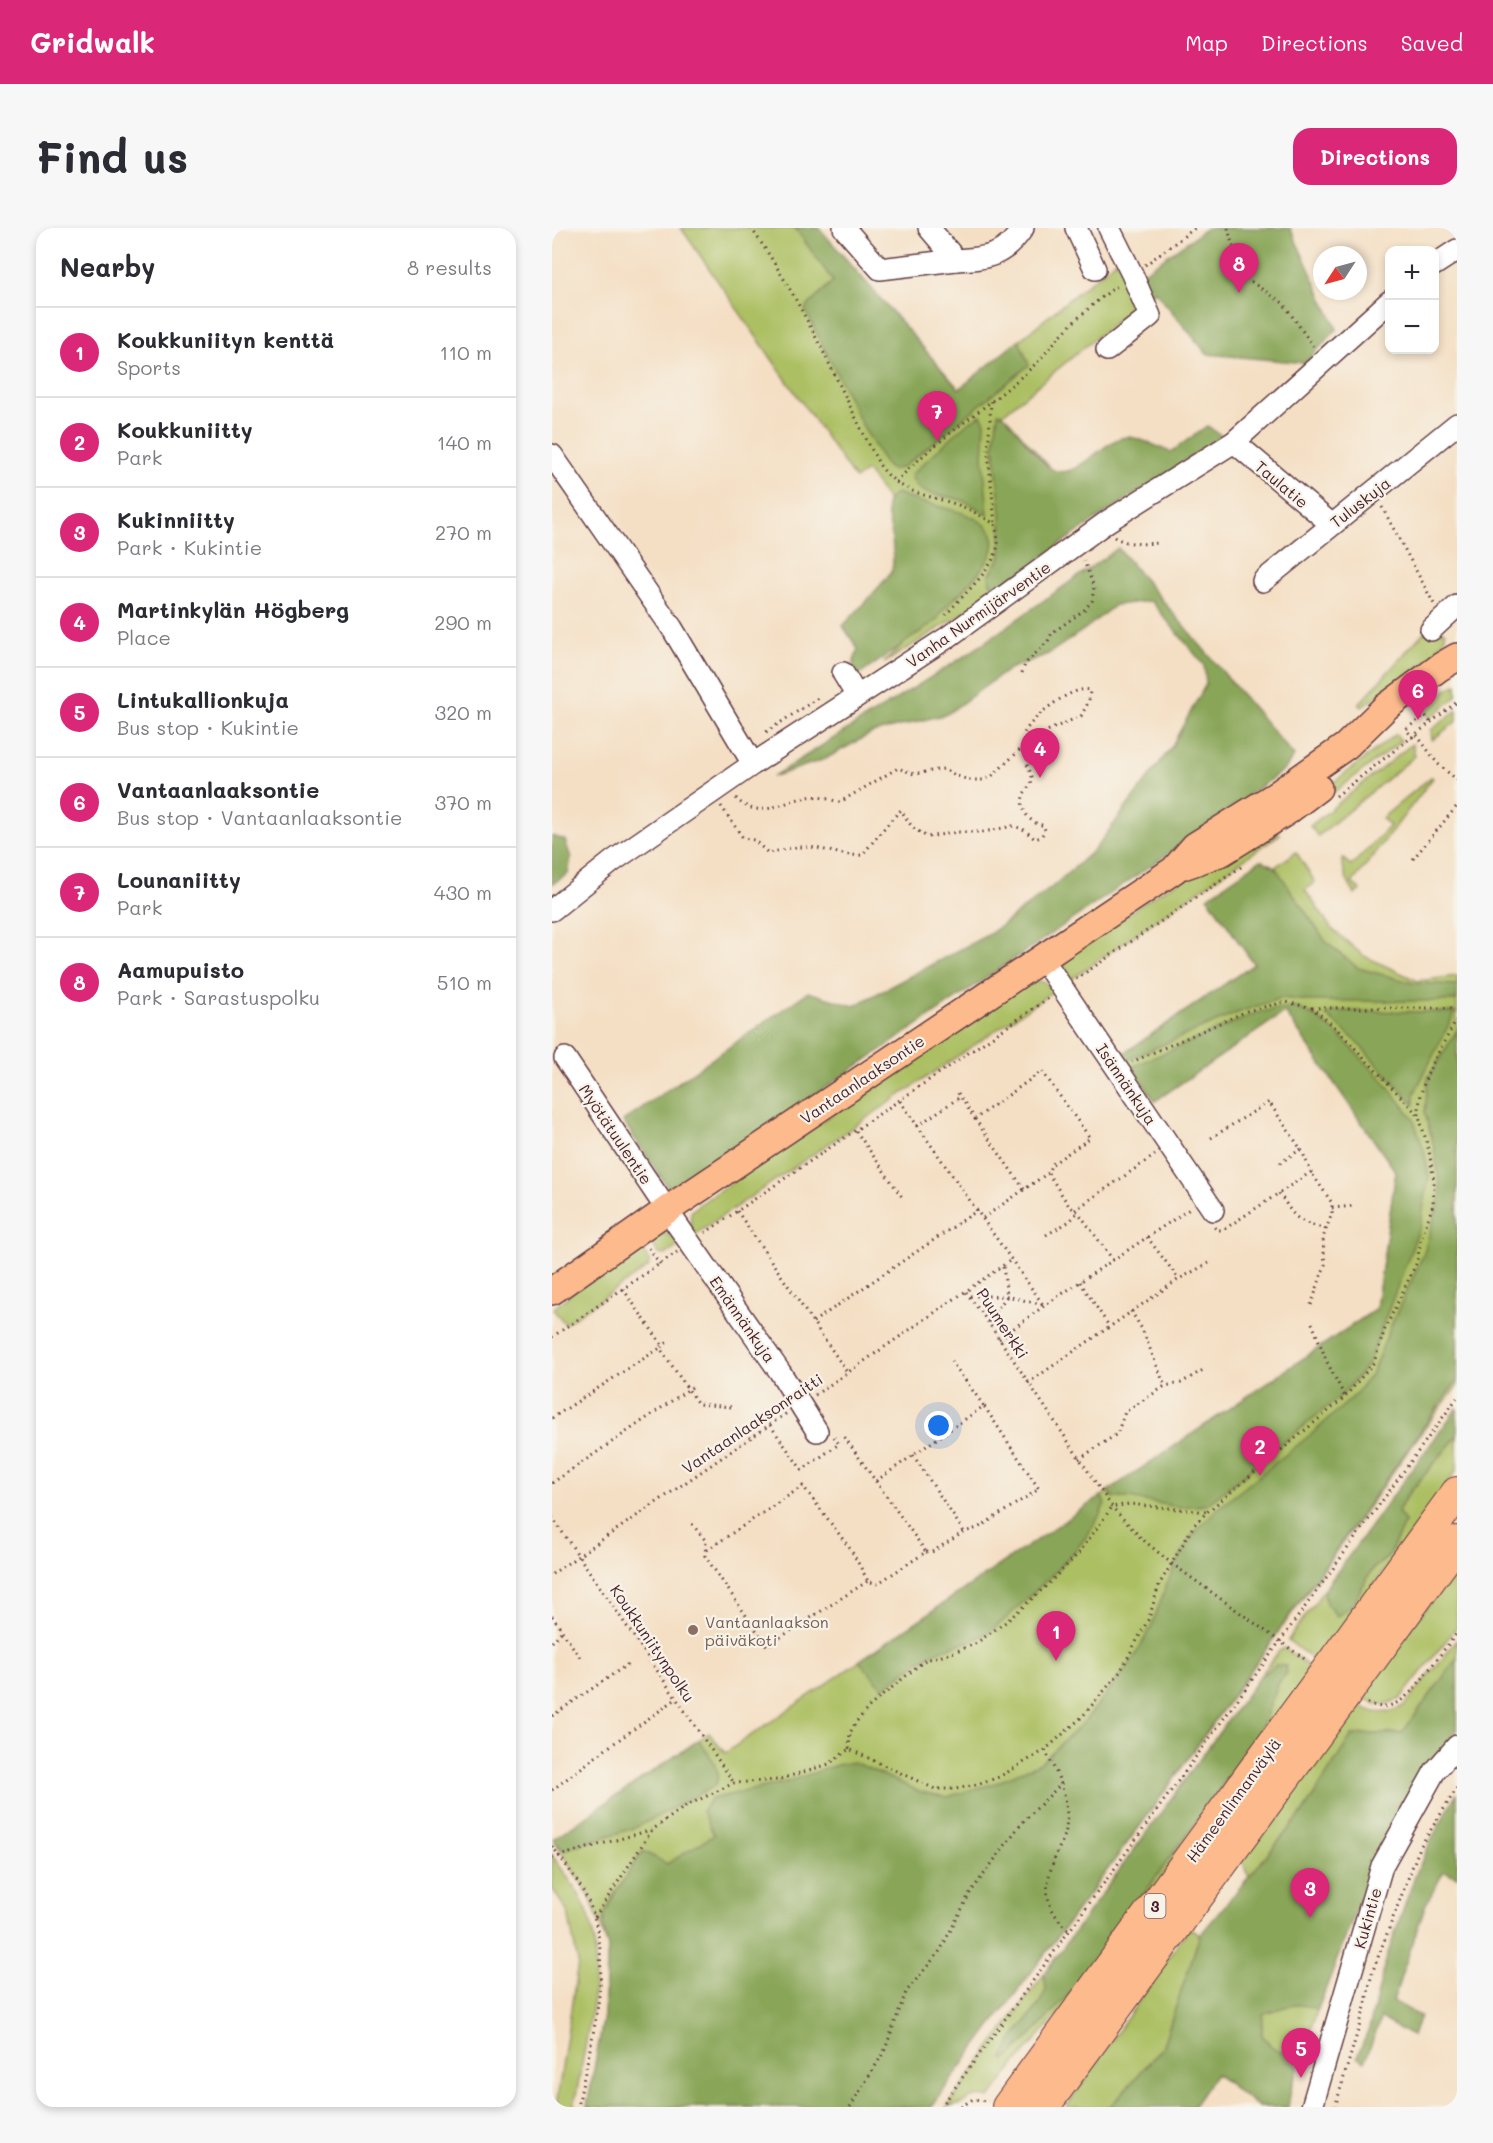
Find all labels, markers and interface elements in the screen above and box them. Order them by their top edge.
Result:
text: Gridwalk [30,24,155,60]
text: Map [1185,29,1228,56]
text: Directions [1261,29,1368,56]
text: Saved [1401,29,1463,56]
button: Directions [1293,128,1457,185]
text: Find us [36,129,188,184]
pin: 8 [1220,244,1258,293]
north arrow [1313,246,1367,300]
map controls [1385,246,1439,354]
button: + [1385,246,1439,300]
text: Nearby [60,250,155,284]
text: 8 results [407,254,492,280]
button: − [1385,300,1439,354]
text: Koukkuniityn kenttä [117,325,334,354]
text: 1 [75,339,84,365]
text: 110 m [439,339,492,365]
text: Sports [117,354,181,380]
pin: 7 [918,392,956,441]
text: Koukkuniitty [117,415,253,444]
text: 2 [74,429,85,455]
text: 140 m [437,429,492,455]
text: Park [117,444,162,470]
street label: Taulatie [1251,456,1313,512]
street label: Tuluskuja [1326,472,1394,532]
text: Kukinniitty [117,505,235,534]
text: 3 [74,519,86,545]
text: 270 m [435,519,492,545]
text: Park · Kukintie [117,534,262,560]
street label: Vanha Nurmijärventie [902,556,1054,672]
text: Martinkylän Högberg [117,595,349,624]
text: 4 [73,609,86,635]
text: 290 m [434,609,492,635]
text: Place [117,624,171,650]
pin: 6 [1398,670,1438,720]
text: Lintukallionkuja [117,685,289,714]
text: 5 [74,699,85,725]
text: 320 m [434,699,492,725]
text: Bus stop · Kukintie [117,714,299,740]
pin: 4 [1020,728,1060,778]
text: Vantaanlaaksontie [117,775,319,804]
text: 6 [73,789,86,815]
text: 370 m [434,789,492,815]
text: Bus stop · Vantaanlaaksontie [117,804,402,830]
text: Lounaniitty [117,865,241,894]
text: 7 [74,879,85,905]
text: 430 m [434,879,492,905]
text: Park [117,894,162,920]
text: Aamupuisto [117,955,244,984]
text: 8 [73,969,86,995]
text: 510 m [437,969,492,995]
text: Park · Sarastuspolku [117,984,320,1010]
street label: Vantaanlaaksontie [796,1030,928,1128]
street label: Isännänkuja [1092,1039,1162,1129]
street label: Myötätuulentie [575,1080,657,1188]
street label: Emännänkuja [705,1272,781,1366]
street label: Puumerkki [972,1284,1034,1362]
street label: Vantaanlaaksonraitti [678,1368,826,1478]
your location [924,1411,953,1440]
pin: 2 [1240,1426,1280,1476]
street label: Koukkuniitynpolku [606,1580,700,1706]
place label: Vantaanlaakson päiväkoti [705,1611,829,1650]
pin: 1 [1036,1612,1076,1661]
marker: Vantaanlaakson päiväkoti [686,1623,700,1637]
street label: Hämeenlinnanväylä [1181,1734,1285,1866]
pin: 3 [1290,1868,1329,1918]
street label: Kukintie [1348,1885,1386,1951]
road number: 3 [1144,1894,1166,1918]
pin: 5 [1282,2028,1320,2078]

